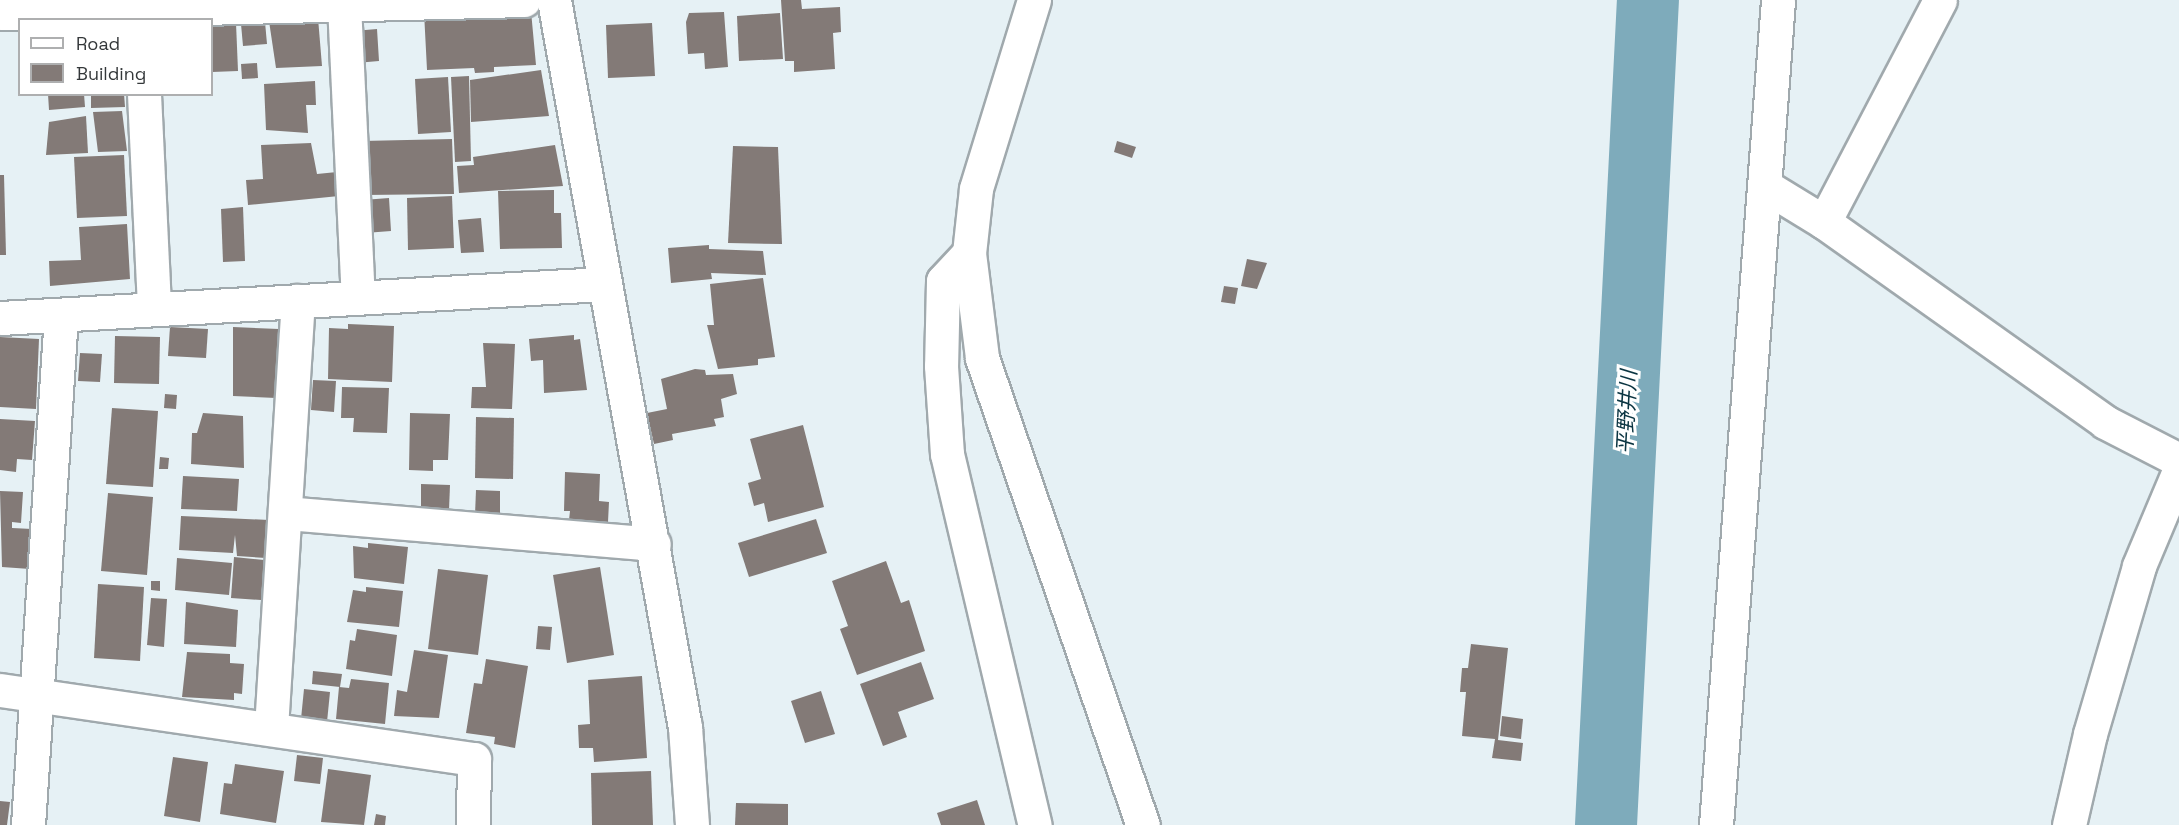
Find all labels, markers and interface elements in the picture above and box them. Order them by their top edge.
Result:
legend [18,18,213,96]
text: Road [76,32,120,55]
text: Building [76,62,146,85]
water label: 平野井川 [1612,369,1642,455]

